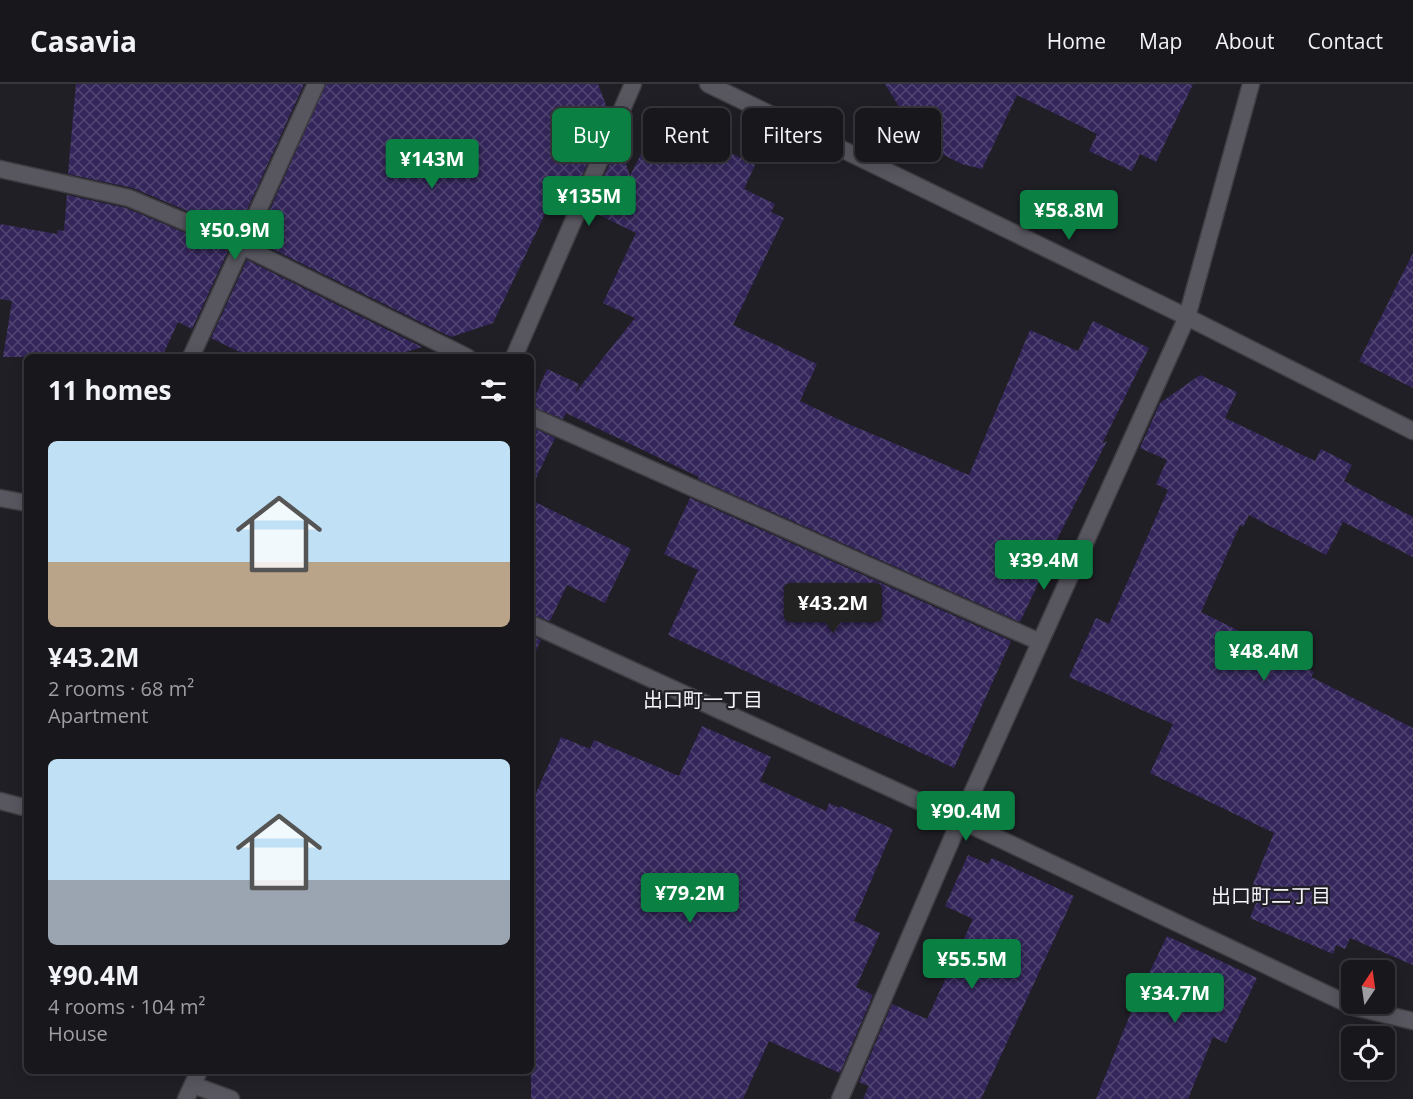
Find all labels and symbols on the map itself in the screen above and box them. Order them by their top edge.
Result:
pin: ¥143M [390,139,474,190]
pin: ¥135M [547,176,631,227]
pin: ¥58.8M [1020,190,1118,241]
pin: ¥50.9M [186,210,284,261]
pin: ¥39.4M [995,540,1093,591]
pin: ¥43.2M [784,583,882,634]
pin: ¥48.4M [1215,631,1313,682]
district label: 出口町一丁目 [643,686,763,713]
pin: ¥90.4M [917,791,1015,842]
pin: ¥79.2M [641,873,739,924]
district label: 出口町二丁目 [1211,882,1331,909]
pin: ¥55.5M [923,939,1021,990]
north arrow [1341,960,1395,1014]
pin: ¥34.7M [1126,973,1224,1024]

